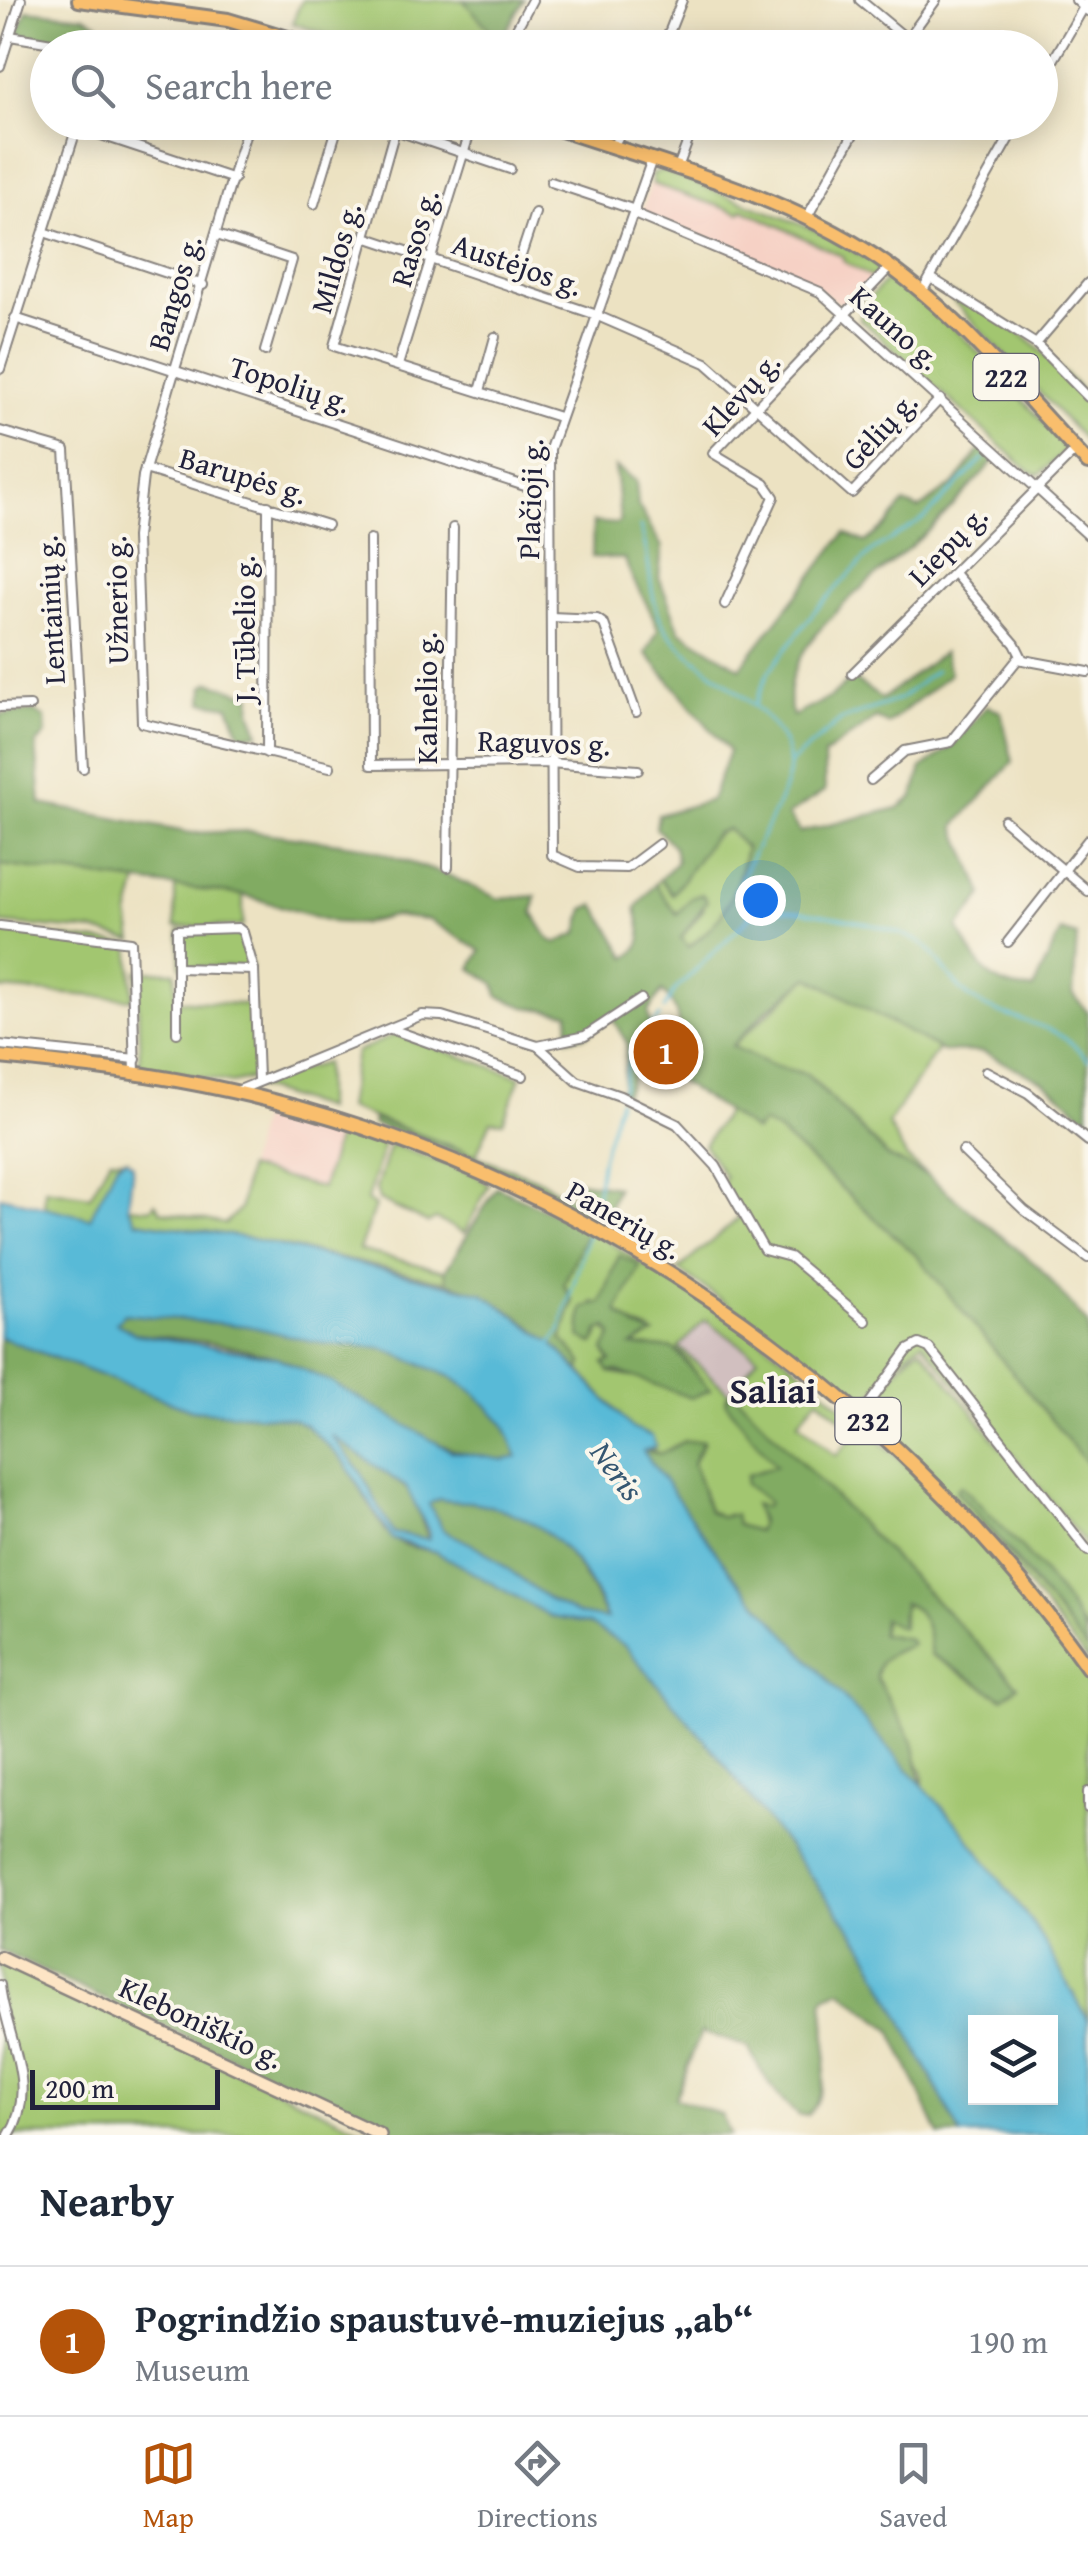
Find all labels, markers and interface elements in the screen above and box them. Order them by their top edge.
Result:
search box [30,30,1058,140]
text: Search here [145,57,333,113]
icon: search [65,58,120,113]
street label: Rasos g. [378,184,450,292]
street label: Mildos g. [298,197,372,318]
street label: Austėjos g. [446,221,588,307]
street label: Bangos g. [136,229,212,356]
street label: Kauno g. [840,274,951,380]
street label: Klevų g. [690,341,790,445]
street label: Topolių g. [224,344,356,424]
road number: 222 [974,354,1038,400]
street label: Gėlių g. [831,381,927,480]
street label: Barupės g. [174,435,312,515]
street label: Plačioji g. [506,438,554,560]
street label: Liepų g. [897,495,997,596]
street label: Lentainių g. [24,534,76,686]
street label: Užnerio g. [93,535,139,665]
street label: J. Tūbelio g. [222,556,266,706]
street label: Kalnelio g. [404,632,448,764]
street label: Raguvos g. [477,718,611,766]
your location [735,875,786,926]
pin: 1 [634,1014,698,1090]
street label: Panerių g. [558,1168,691,1270]
district label: Saliai [730,1365,817,1416]
road number: 232 [836,1398,900,1444]
water label: Neris [579,1430,656,1511]
street label: Kleboniškio g. [112,1965,290,2079]
map controls [968,2015,1058,2105]
button: layers [968,2015,1058,2105]
scale bar [30,2065,220,2110]
text: 200 m [45,2067,114,2108]
text: Nearby [40,2170,174,2231]
text: Pogrindžio spaustuvė-muziejus „ab“ [135,2290,753,2346]
text: 1 [64,2318,81,2365]
text: 190 m [969,2318,1048,2365]
text: Museum [135,2346,250,2393]
tab: Map [141,2436,196,2537]
tab: Directions [477,2436,598,2537]
tab: Saved [879,2436,947,2537]

